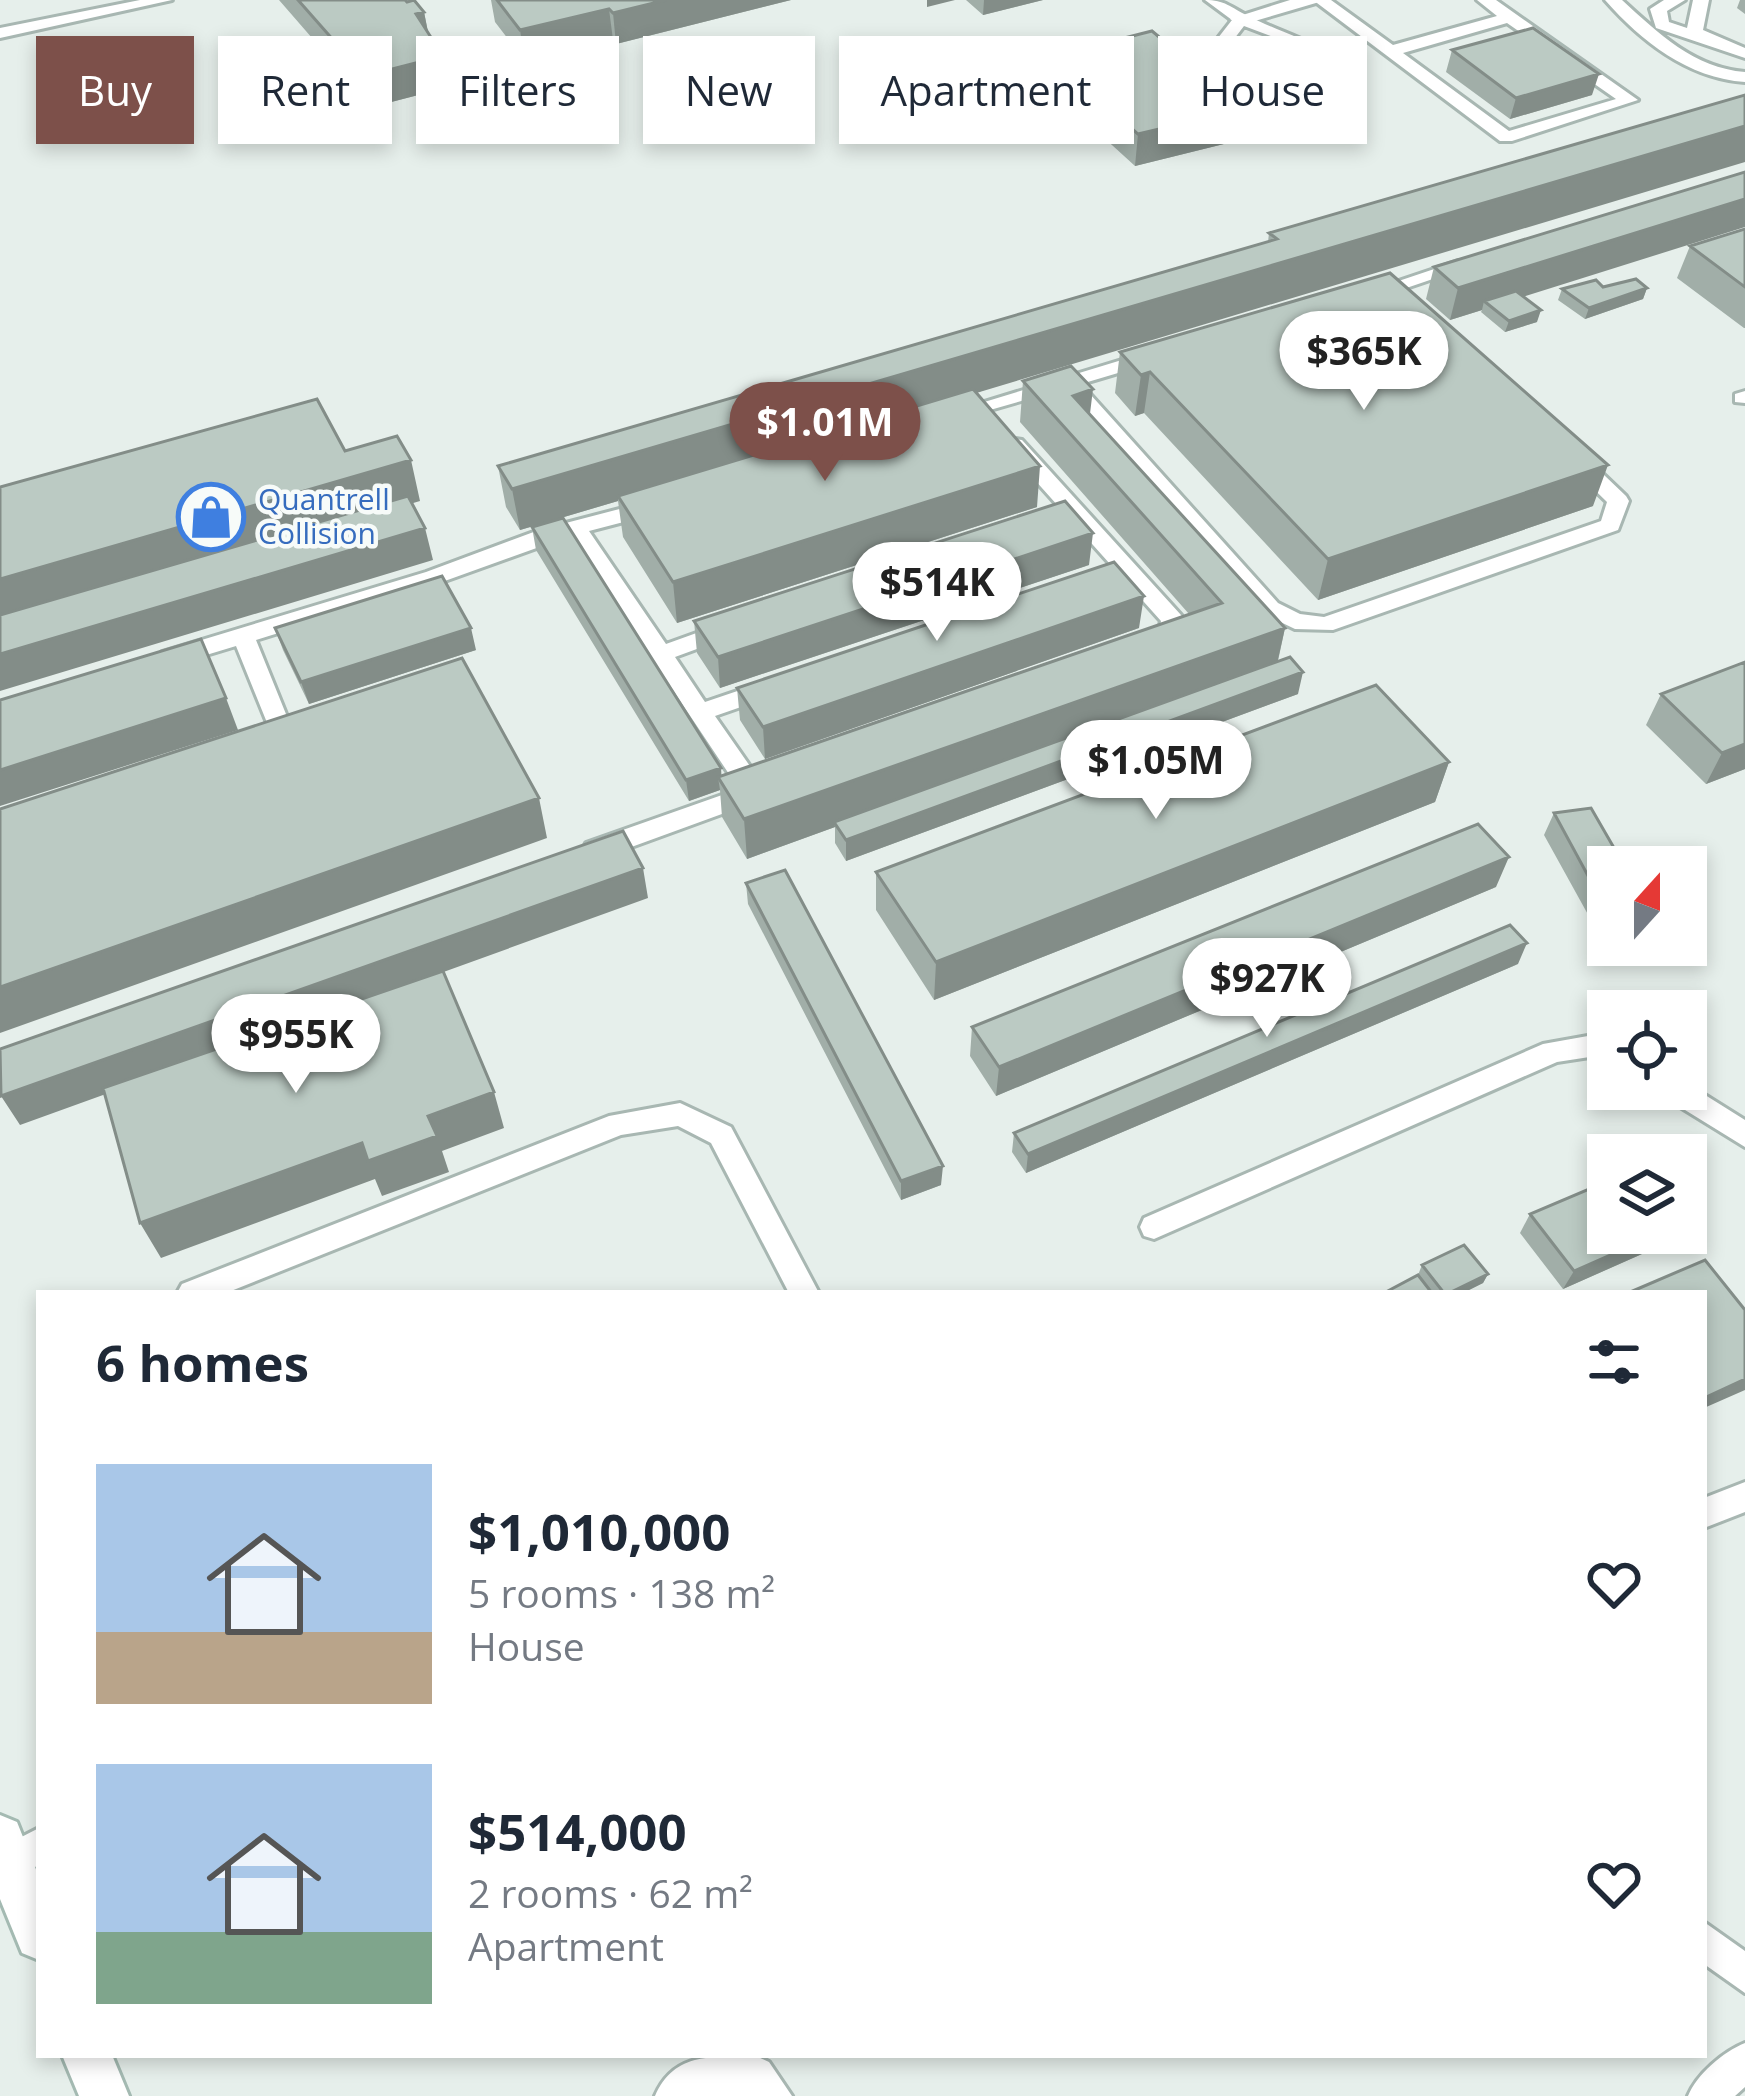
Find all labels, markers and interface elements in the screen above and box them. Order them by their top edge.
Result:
chip: Buy [36,36,194,144]
chip: Rent [218,36,392,144]
chip: Filters [416,36,619,144]
chip: New [643,36,815,144]
chip: Apartment [839,36,1134,144]
chip: House [1158,36,1367,144]
pin: $365K [1280,311,1448,413]
text: $365K [1306,323,1422,376]
pin: $1.01M [727,382,923,484]
text: $1.01M [756,394,894,447]
place label: Quantrell Collision [258,478,390,553]
shop icon: Quantrell Collision [176,482,246,552]
pin: $514K [853,542,1021,644]
text: $514K [879,554,995,607]
pin: $1.05M [1058,720,1254,822]
text: $1.05M [1087,732,1225,785]
north arrow [1587,846,1707,966]
map controls [1587,846,1707,1254]
pin: $927K [1183,938,1351,1040]
text: $927K [1209,950,1325,1003]
button: locate [1587,990,1707,1110]
pin: $955K [212,994,380,1096]
text: $955K [238,1006,354,1059]
button: layers [1587,1134,1707,1254]
text: 6 homes [96,1327,309,1397]
icon: filters [1581,1329,1647,1395]
text: $1,010,000 [468,1496,730,1566]
icon: home [192,1512,336,1656]
icon: heart [1581,1551,1647,1617]
text: 5 rooms · 138 m² [468,1566,775,1619]
text: House [468,1619,585,1672]
text: $514,000 [468,1796,687,1866]
icon: home [192,1812,336,1956]
icon: heart [1581,1851,1647,1917]
text: 2 rooms · 62 m² [468,1866,753,1919]
text: Apartment [468,1919,664,1972]

